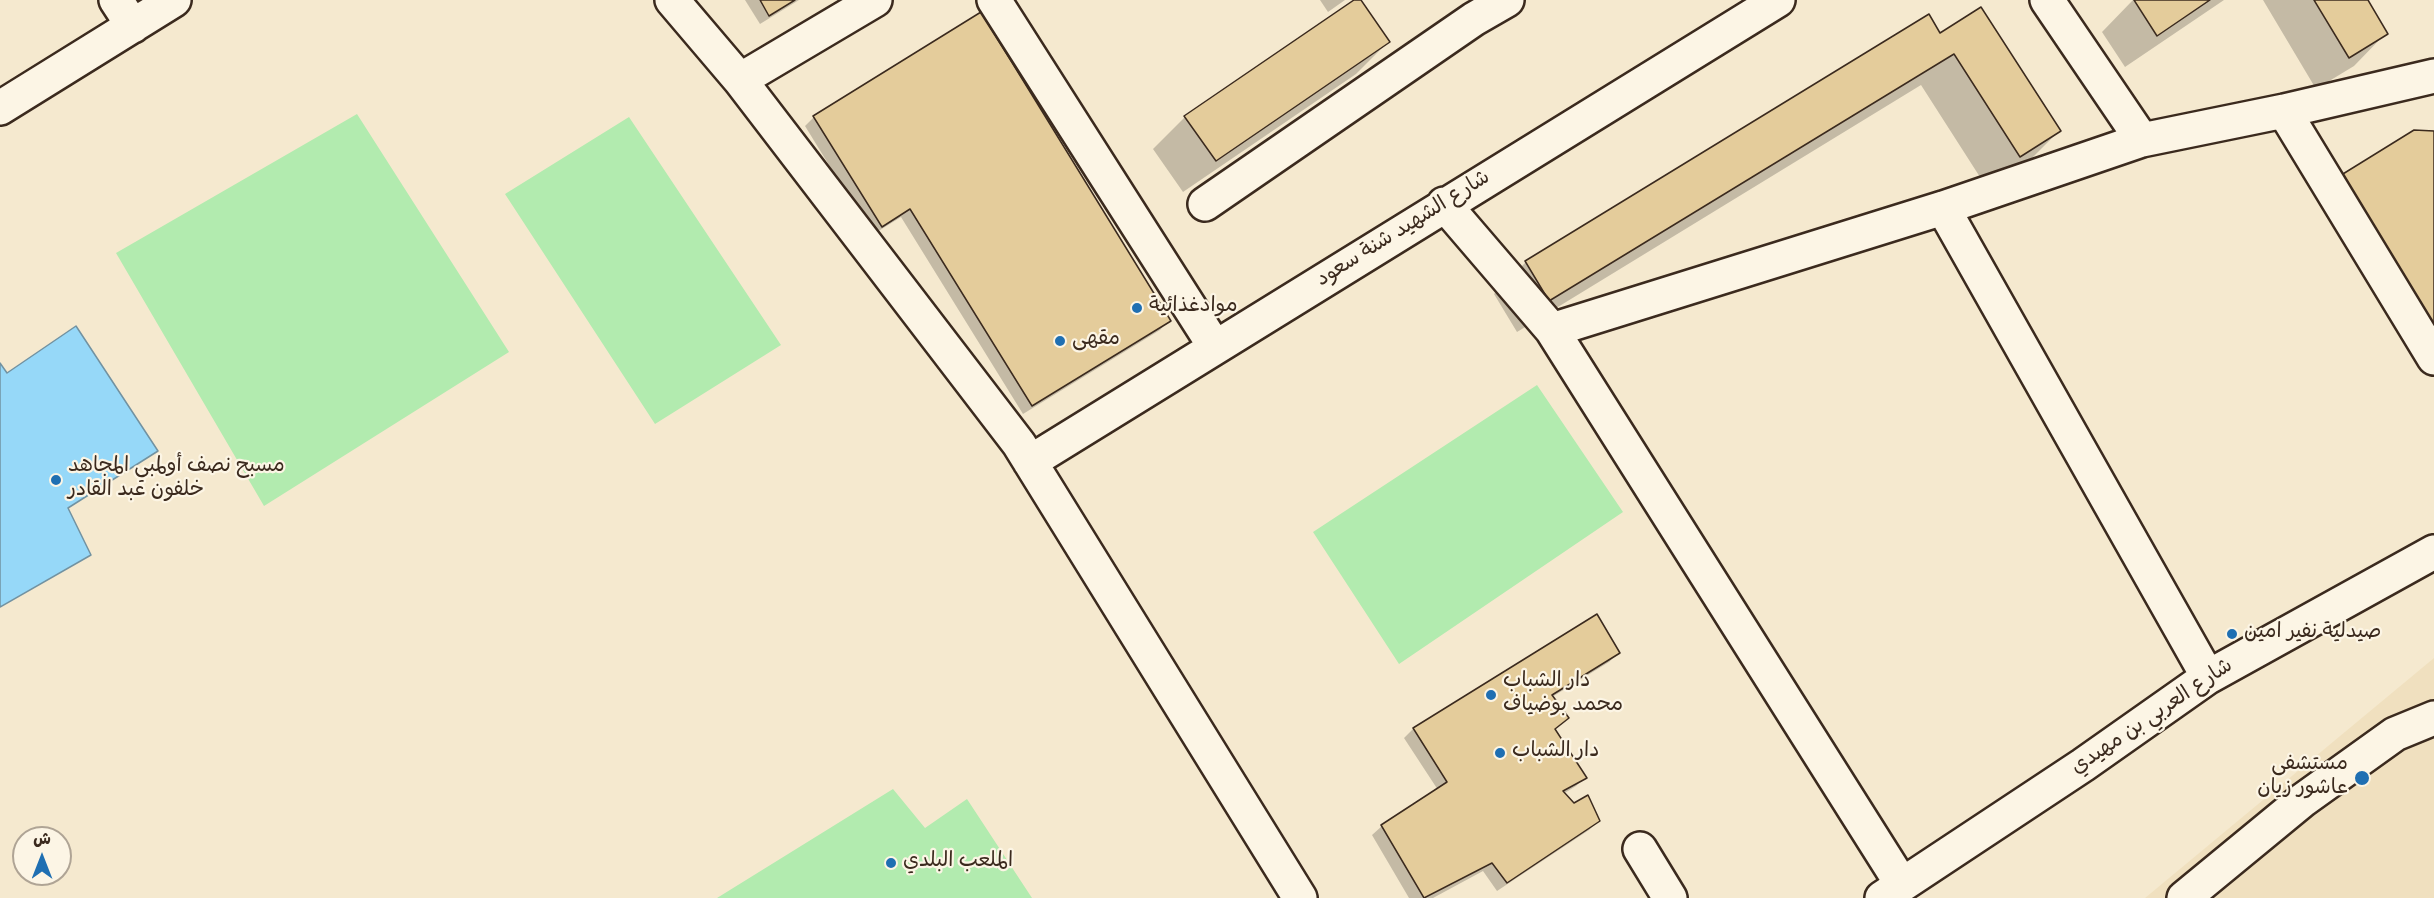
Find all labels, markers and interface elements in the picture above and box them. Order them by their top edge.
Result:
street label: شارع الشهيد شنة سعود [1312,166,1496,294]
place label: موادغذائية [1149,295,1238,321]
marker: موادغذائية [1130,301,1144,315]
place label: مقهى [1072,328,1120,354]
marker: مقهى [1053,334,1067,348]
place label: مسبح نصف أولمبي المجاهد خلفون عبد القادر [68,455,285,505]
marker: مسبح نصف أولمبي المجاهد خلفون عبد القادر [49,473,63,487]
place label: صيدلية نفير امين [2244,621,2381,647]
marker: صيدلية نفير امين [2225,627,2239,641]
street label: شارع العربي بن مهيدي [2067,655,2239,781]
place label: دار الشباب محمد بوضياف [1503,670,1623,720]
marker: دار الشباب محمد بوضياف [1484,688,1498,702]
place label: دار الشباب [1512,740,1599,766]
marker: دار الشباب [1493,746,1507,760]
place label: مستشفى عاشور زيان [2257,753,2348,803]
marker: مستشفى عاشور زيان [2353,769,2371,787]
north arrow [12,826,72,886]
text: ش [33,828,51,852]
place label: الملعب البلدي [903,850,1013,876]
marker: الملعب البلدي [884,856,898,870]

